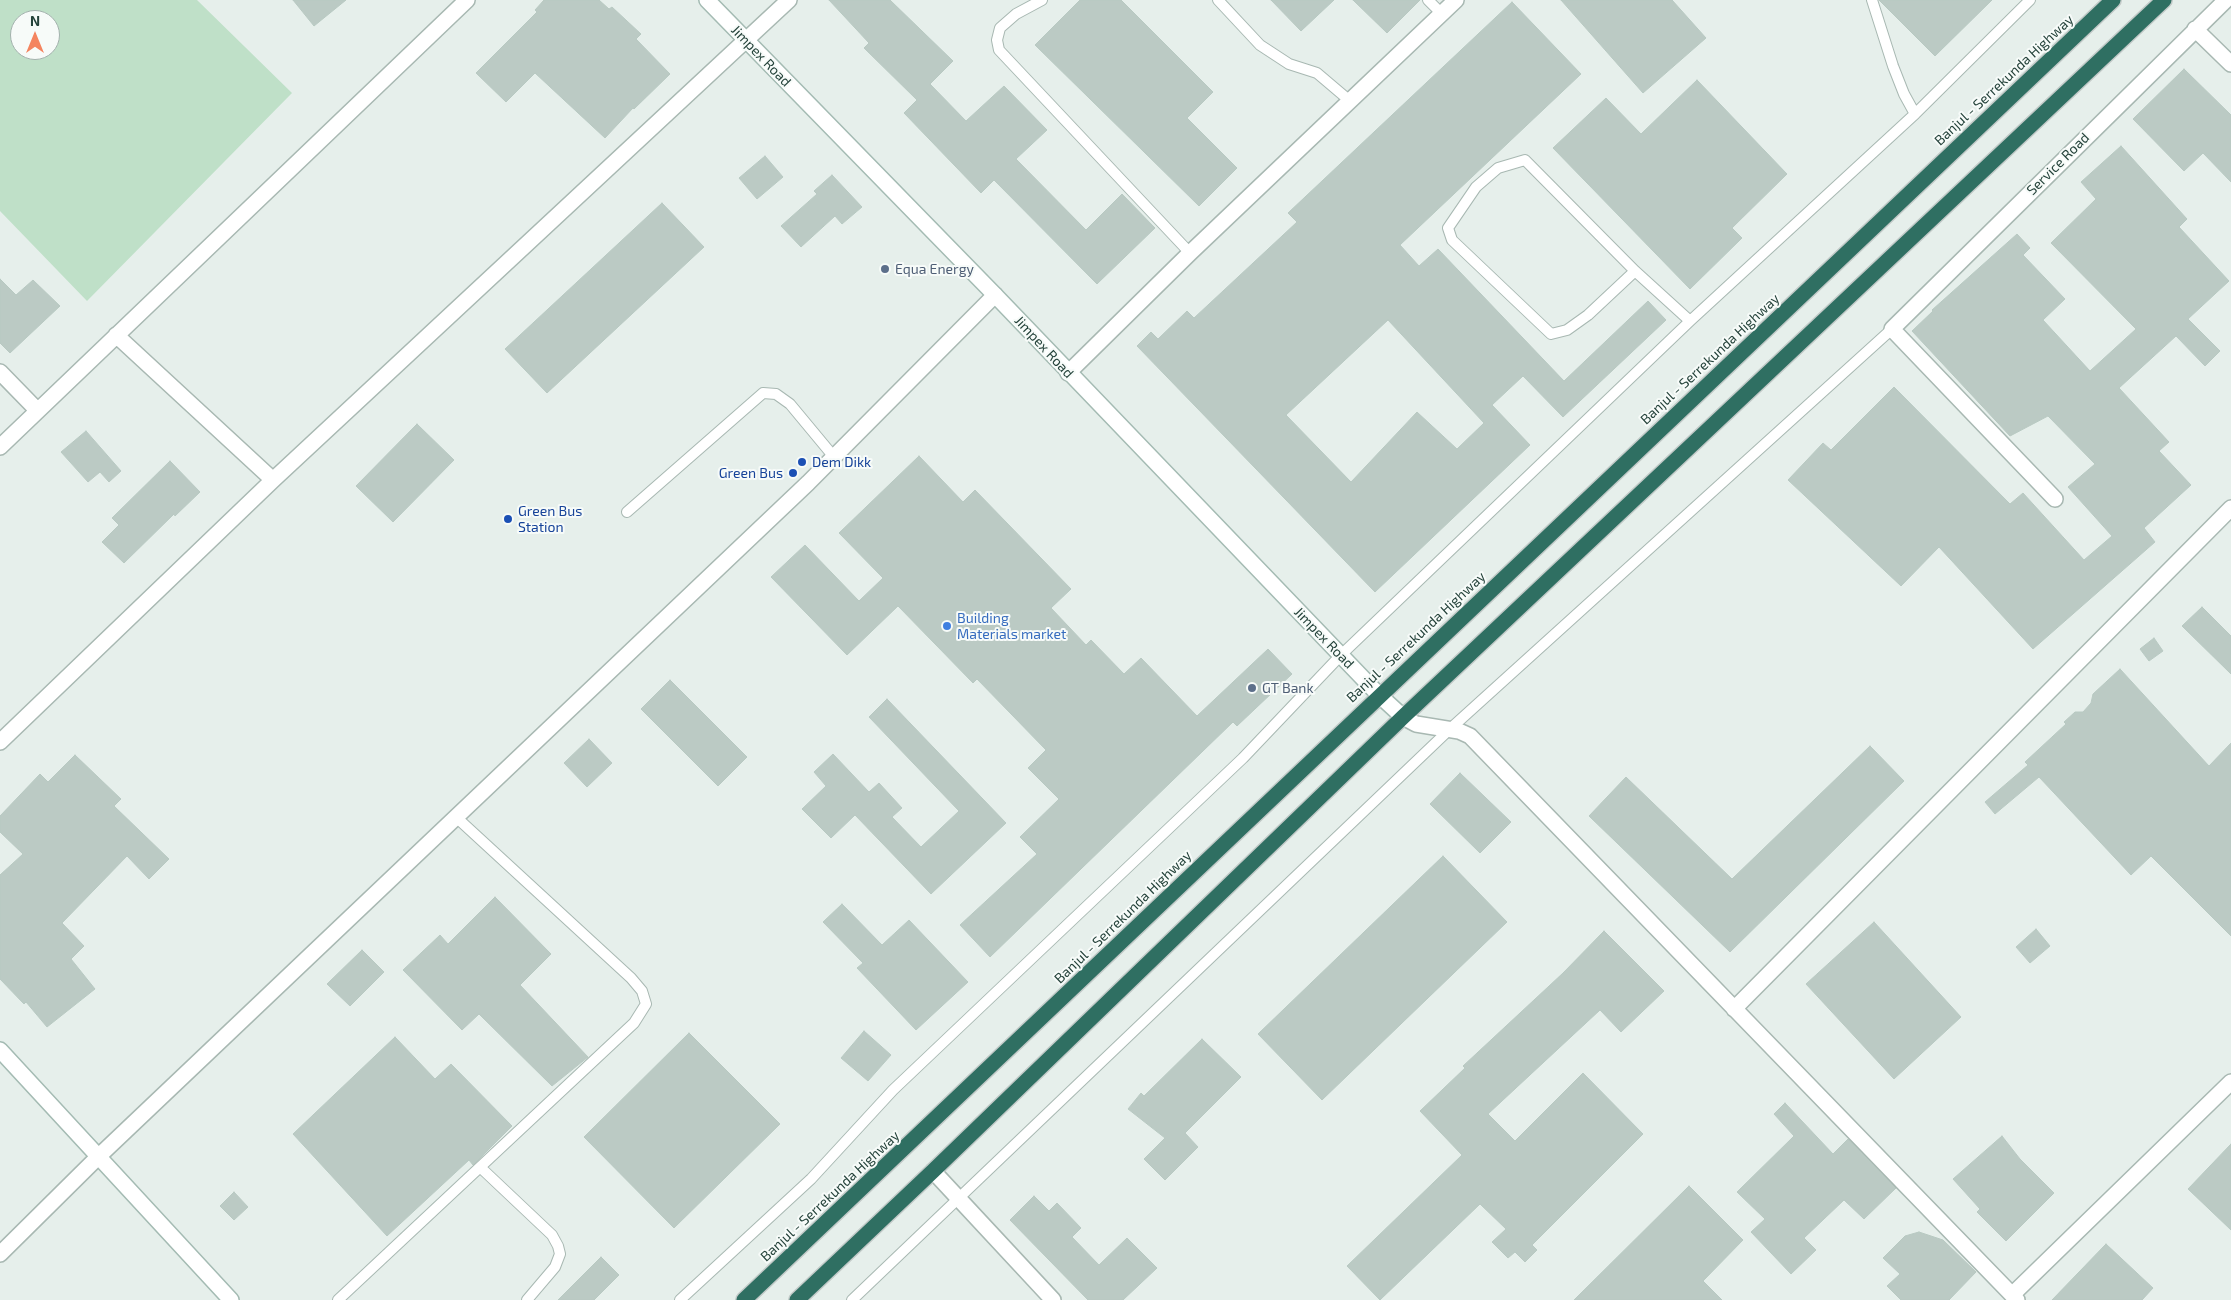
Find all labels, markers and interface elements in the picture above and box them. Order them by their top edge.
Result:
north arrow [10,10,60,60]
street label: Banjul - Serrekunda Highway [1931,11,2077,149]
text: N [30,12,40,29]
street label: Jimpex Road [728,22,794,90]
street label: Service Road [2023,129,2093,199]
place label: Equa Energy [895,261,974,277]
marker: Equa Energy [879,263,891,275]
street label: Banjul - Serrekunda Highway [1637,290,1783,428]
street label: Jimpex Road [1011,312,1077,382]
place label: Dem Dikk [812,454,871,470]
marker: Dem Dikk [796,456,808,468]
place label: Green Bus [719,465,783,481]
marker: Green Bus [787,467,799,479]
place label: Green Bus Station [518,503,582,536]
marker: Green Bus Station [502,513,514,525]
street label: Banjul - Serrekunda Highway [1343,568,1489,706]
street label: Jimpex Road [1291,604,1357,672]
place label: Building Materials market [957,610,1066,642]
marker: Building Materials market [941,620,953,632]
place label: GT Bank [1262,680,1314,696]
marker: GT Bank [1246,682,1258,694]
street label: Banjul - Serrekunda Highway [1051,847,1195,987]
street label: Banjul - Serrekunda Highway [757,1127,903,1265]

